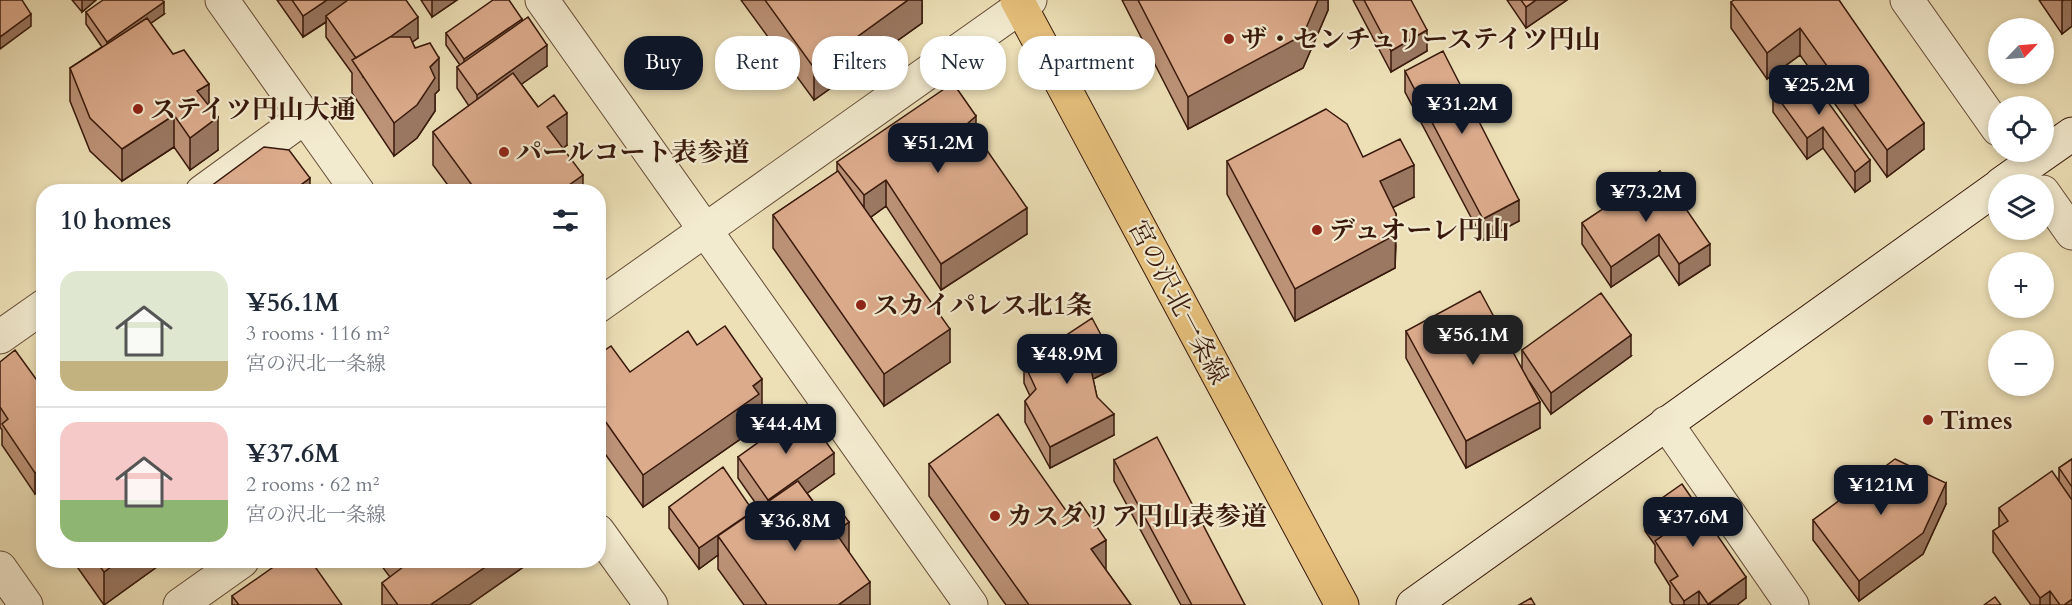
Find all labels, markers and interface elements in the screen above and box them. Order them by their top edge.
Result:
north arrow [1988,18,2054,84]
map controls [1988,18,2054,396]
place label: ザ・センチュリーステイツ円山 [1241,22,1601,57]
marker: ザ・センチュリーステイツ円山 [1222,32,1236,46]
chip: Buy [624,36,703,90]
chip: Rent [715,36,800,90]
chip: Filters [812,36,908,90]
chip: New [920,36,1006,90]
chip: Apartment [1018,36,1155,90]
pin: ¥25.2M [1770,65,1868,116]
text: ¥25.2M [1783,71,1855,98]
pin: ¥31.2M [1413,84,1511,135]
text: ¥31.2M [1426,90,1498,117]
place label: ステイツ円山大通 [150,92,356,127]
button: locate [1988,96,2054,162]
marker: ステイツ円山大通 [131,102,145,116]
pin: ¥51.2M [889,123,987,174]
text: ¥51.2M [902,129,974,156]
place label: パールコート表参道 [516,135,749,170]
marker: パールコート表参道 [497,145,511,159]
pin: ¥73.2M [1597,172,1695,223]
button: layers [1988,174,2054,240]
text: ¥73.2M [1610,178,1682,205]
text: 10 homes [60,203,171,238]
icon: filters [549,204,582,237]
place label: デュオーレ円山 [1329,213,1510,248]
street label: 宮の沢北一条線 [1120,214,1237,391]
marker: デュオーレ円山 [1310,223,1324,237]
button: + [1988,252,2054,318]
text: ¥56.1M [246,285,339,320]
place label: スカイパレス北1条 [873,288,1092,323]
icon: home [108,295,180,367]
marker: スカイパレス北1条 [854,298,868,312]
pin: ¥56.1M [1424,315,1522,366]
text: 3 rooms · 116 m² [246,320,390,347]
text: ¥56.1M [1437,321,1509,348]
button: − [1988,330,2054,396]
pin: ¥48.9M [1018,334,1116,385]
text: ¥48.9M [1031,340,1103,367]
text: 宮の沢北一条線 [246,350,386,377]
place label: Times [1940,403,2013,438]
pin: ¥44.4M [737,404,835,455]
text: ¥44.4M [750,410,822,437]
marker: Times [1921,413,1935,427]
text: ¥37.6M [246,436,339,471]
icon: home [108,446,180,518]
pin: ¥121M [1839,465,1923,516]
text: 2 rooms · 62 m² [246,471,379,498]
text: ¥121M [1848,471,1914,498]
pin: ¥37.6M [1644,497,1742,548]
place label: カスタリア円山表参道 [1007,499,1267,534]
text: 宮の沢北一条線 [246,501,386,528]
pin: ¥36.8M [746,501,844,552]
text: ¥37.6M [1657,503,1729,530]
text: ¥36.8M [759,507,831,534]
marker: カスタリア円山表参道 [988,509,1002,523]

